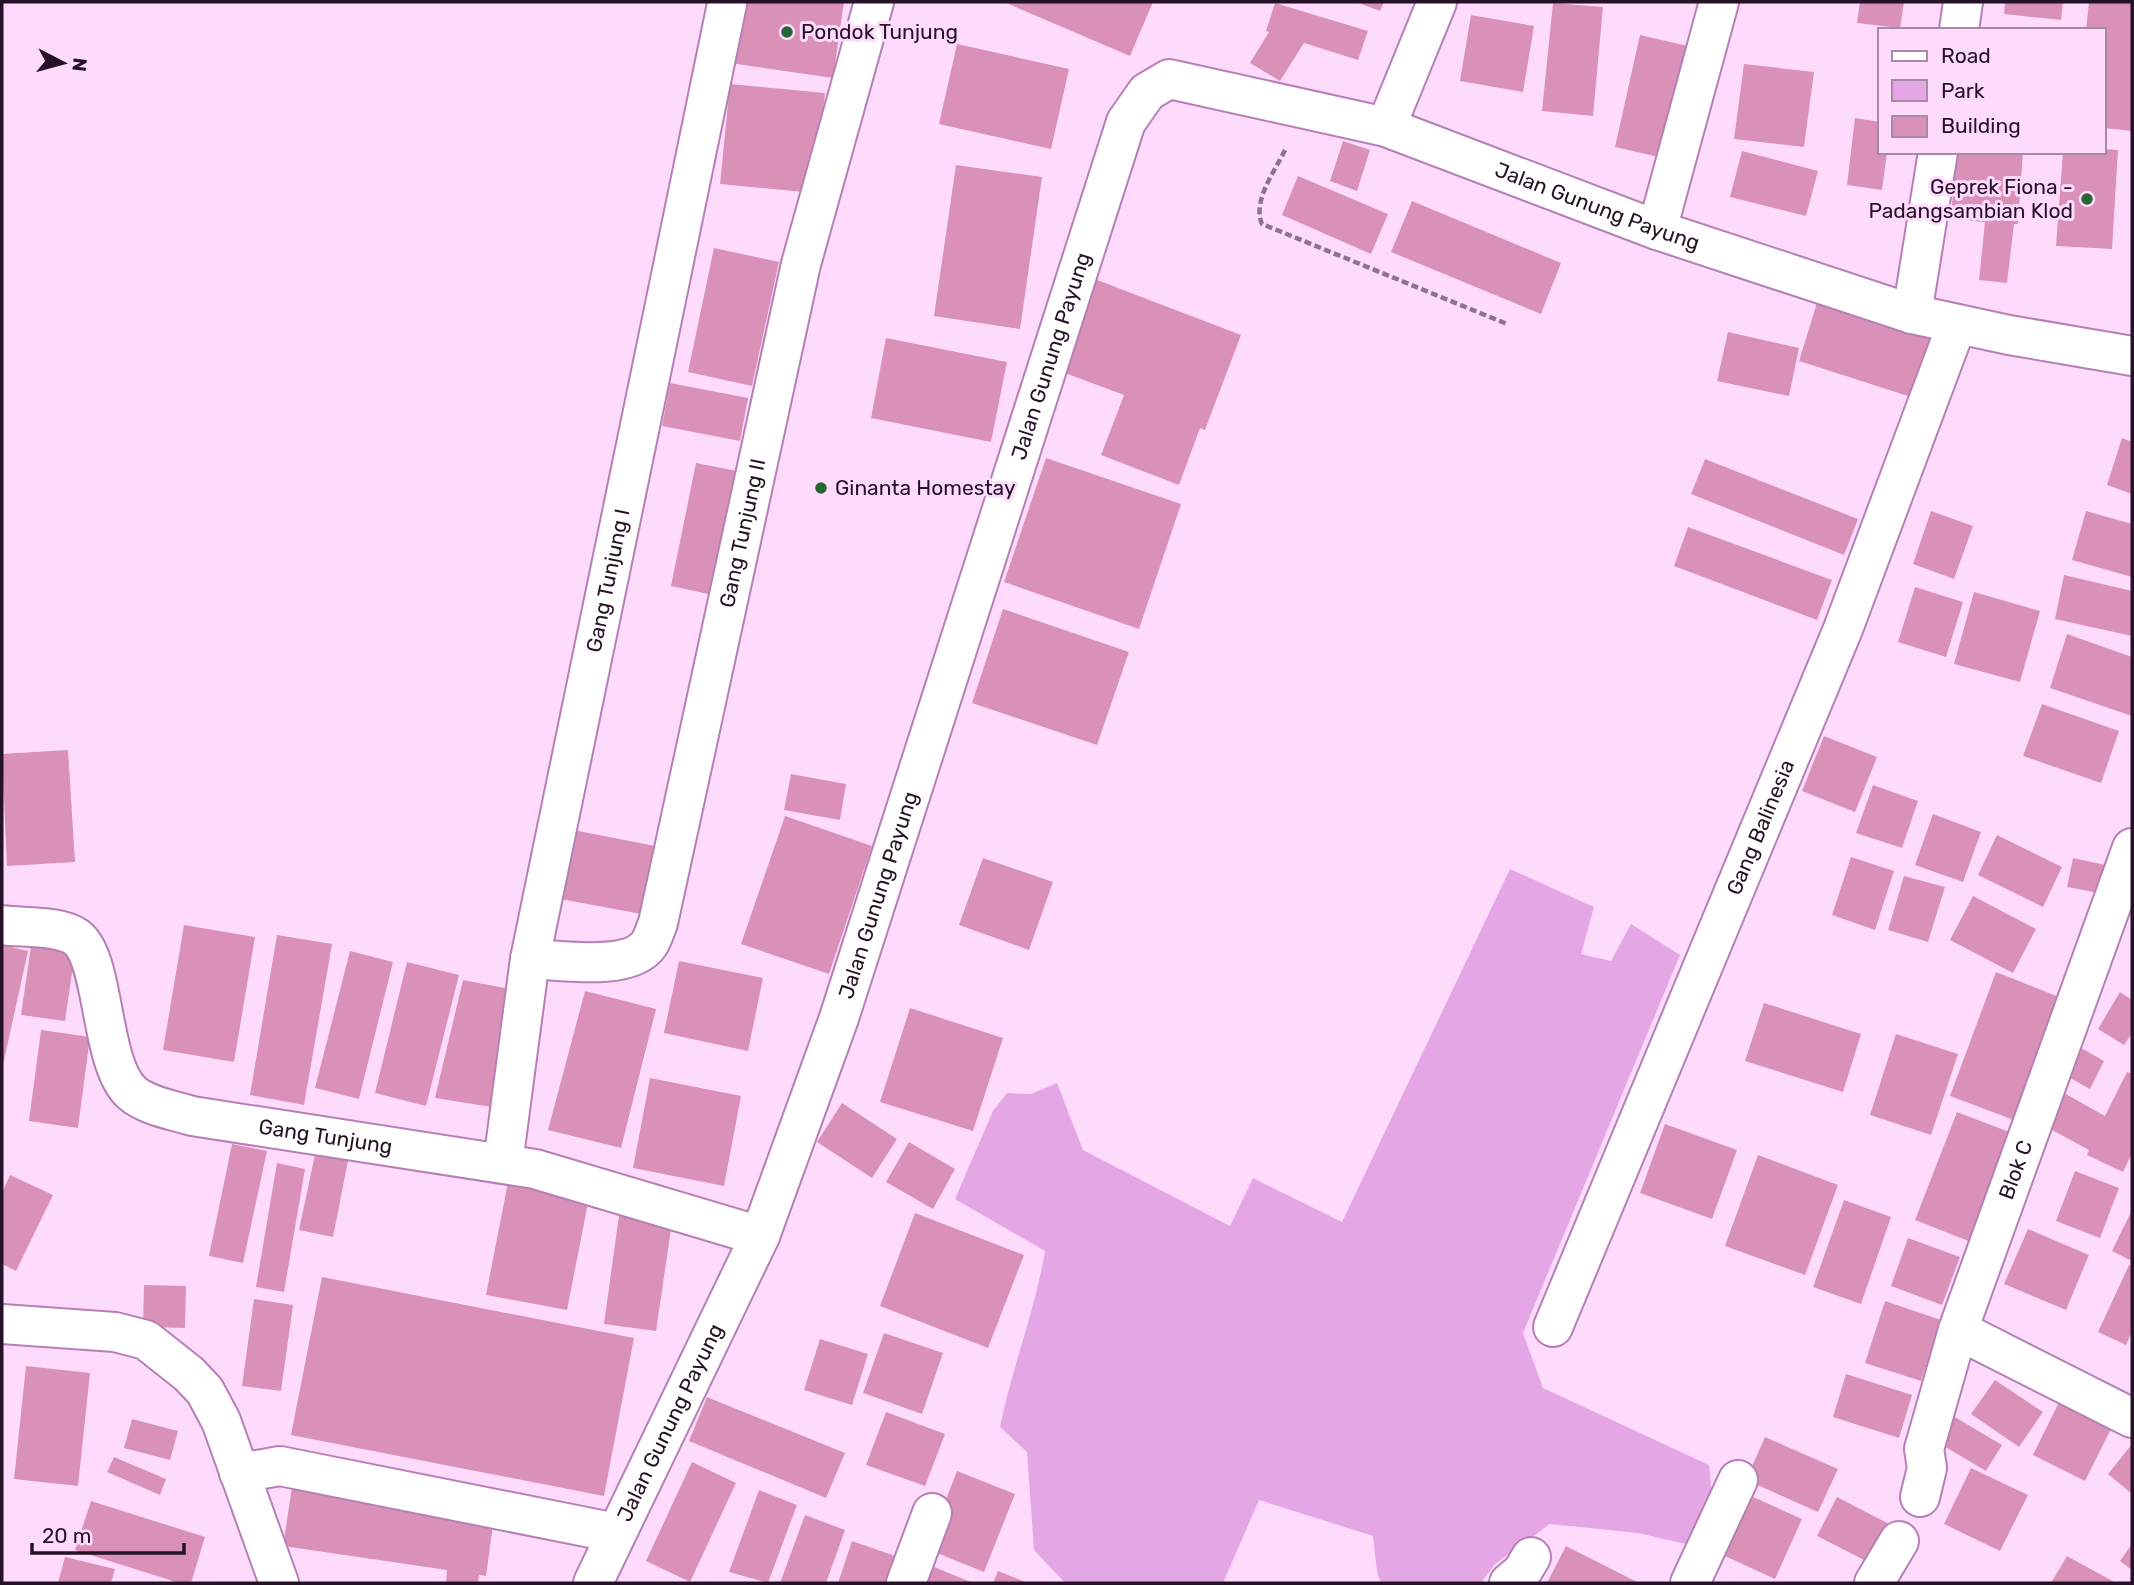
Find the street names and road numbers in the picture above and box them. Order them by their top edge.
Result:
street label: Jalan Gunung Payung [1492,157,1703,255]
street label: Jalan Gunung Payung [1006,249,1095,463]
street label: Gang Tunjung II [714,456,770,610]
street label: Gang Tunjung I [581,507,635,655]
street label: Gang Balinesia [1721,756,1799,899]
street label: Jalan Gunung Payung [833,788,923,1002]
street label: Gang Tunjung [257,1113,394,1159]
street label: Blok C [1993,1137,2037,1203]
street label: Jalan Gunung Payung [612,1319,728,1525]

